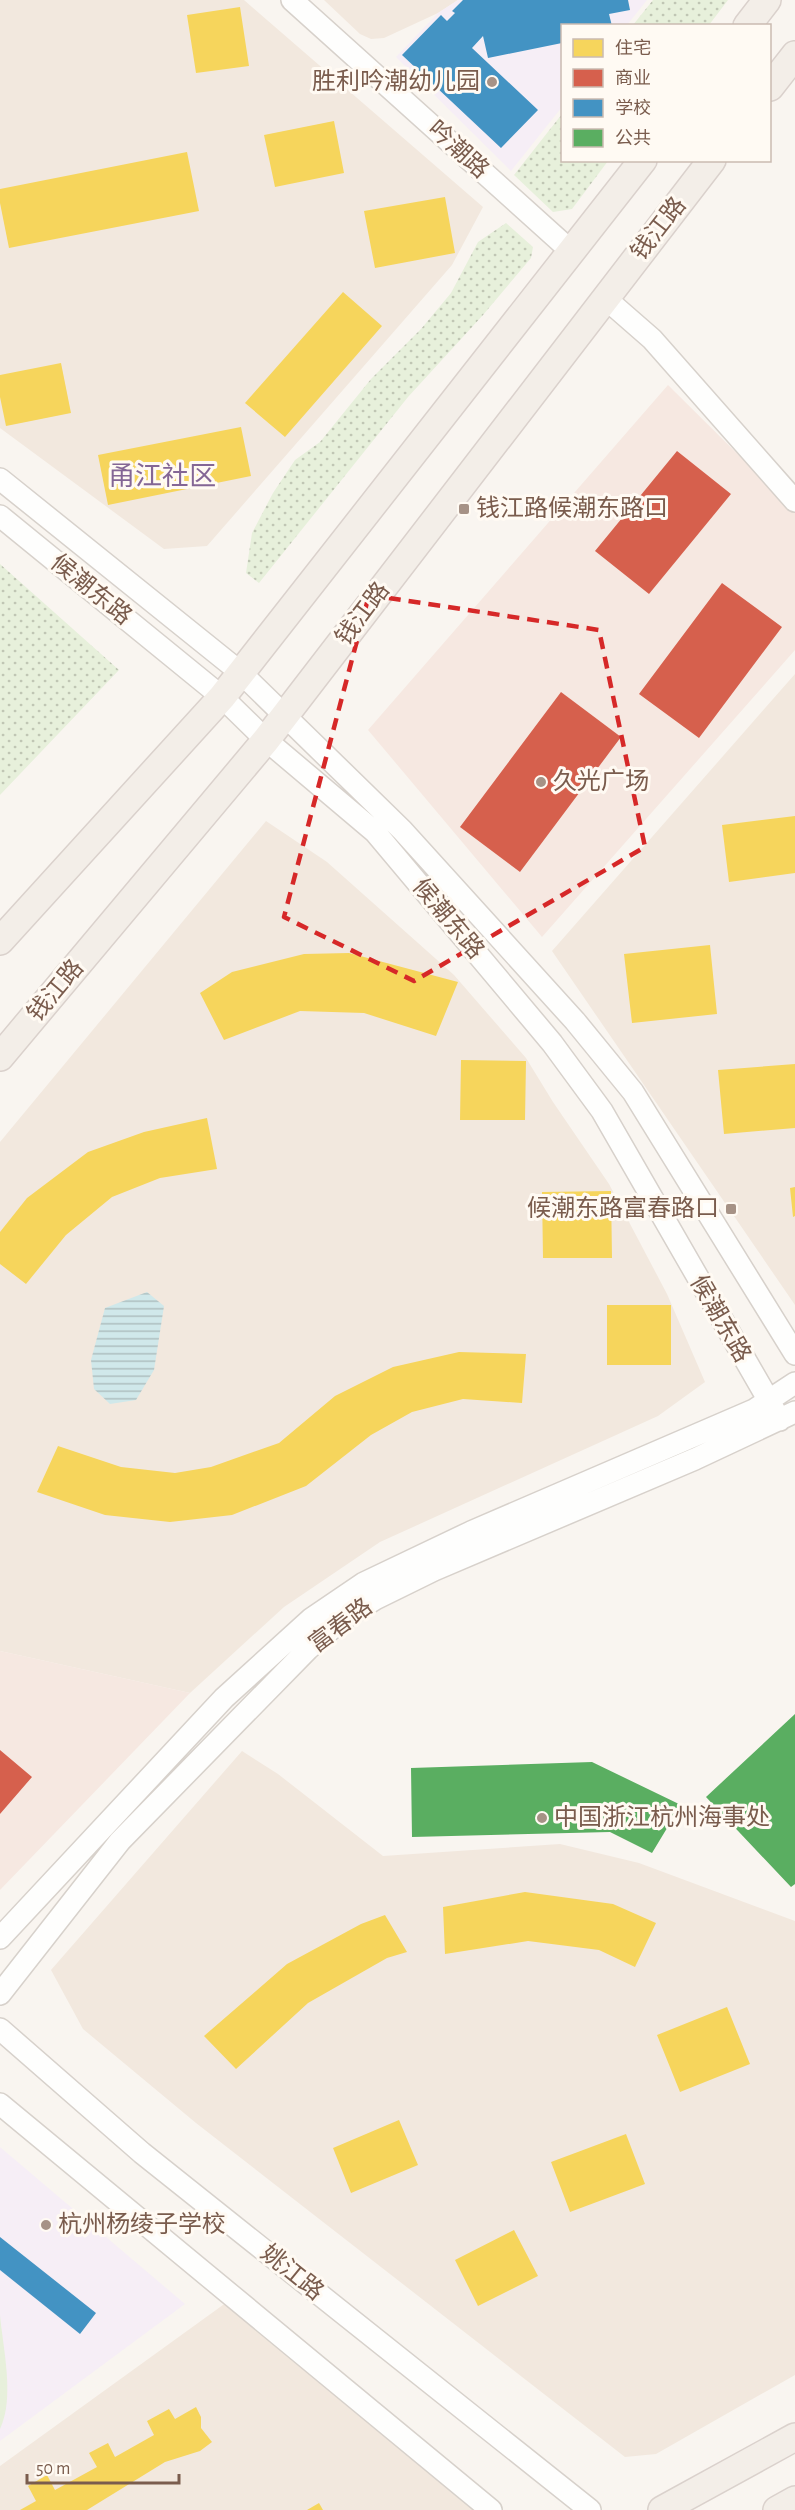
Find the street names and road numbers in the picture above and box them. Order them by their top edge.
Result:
street label: 吟潮路 [423,116,494,183]
street label: 钱江路 [626,192,691,265]
street label: 候潮东路 [46,549,137,630]
street label: 钱江路 [330,577,394,650]
street label: 候潮东路 [408,873,490,963]
street label: 钱江路 [22,954,88,1026]
street label: 候潮东路 [686,1270,756,1367]
street label: 富春路 [304,1593,377,1657]
street label: 姚江路 [256,2239,329,2305]

